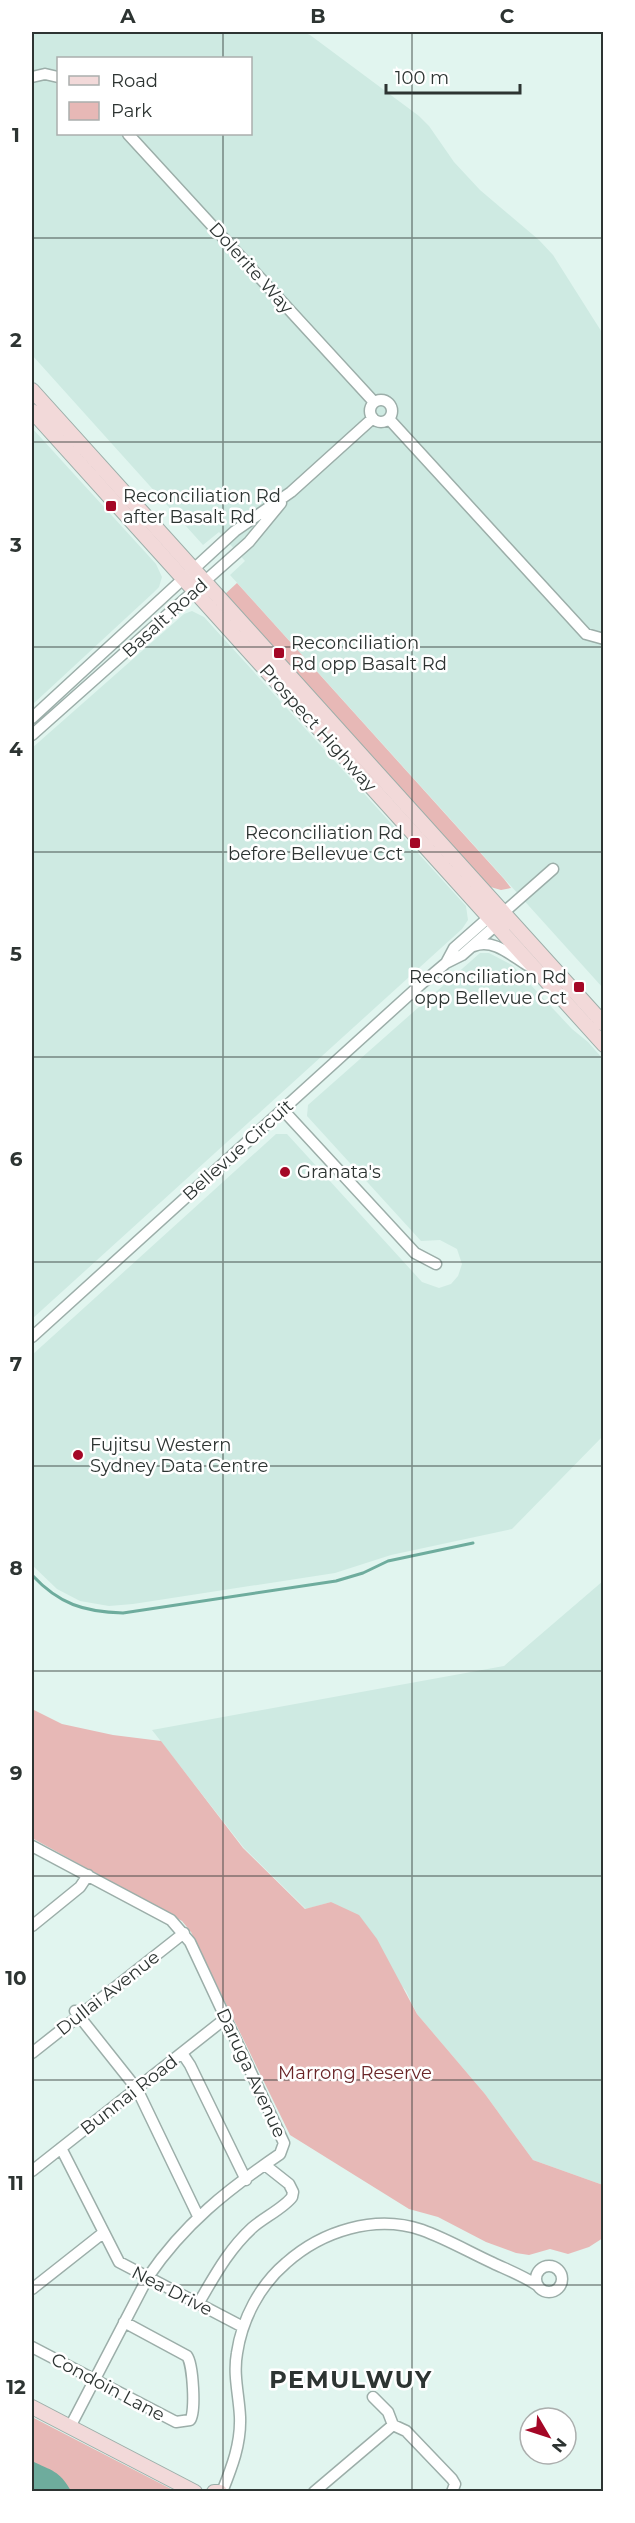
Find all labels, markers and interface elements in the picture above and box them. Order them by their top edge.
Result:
text: A [119,4,136,28]
text: B [310,4,326,28]
text: C [500,4,515,28]
legend [57,57,252,135]
scale bar [386,57,520,95]
text: 100 m [395,67,449,89]
text: Road [111,70,158,92]
text: Park [111,100,152,122]
text: 1 [12,123,20,147]
street label: Dolerite Way [204,218,298,318]
text: 2 [10,328,22,352]
place label: Reconciliation Rd after Basalt Rd [123,485,281,528]
marker: Reconciliation Rd after Basalt Rd [104,499,118,513]
text: 3 [9,533,22,557]
street label: Basalt Road [118,574,212,662]
place label: Reconciliation Rd opp Basalt Rd [291,632,447,675]
marker: Reconciliation Rd opp Basalt Rd [272,646,286,660]
street label: Prospect Highway [255,660,381,797]
text: 4 [9,737,23,761]
place label: Reconciliation Rd before Bellevue Cct [228,822,403,865]
marker: Reconciliation Rd before Bellevue Cct [408,836,422,850]
text: 5 [10,942,22,966]
place label: Reconciliation Rd opp Bellevue Cct [409,966,567,1009]
marker: Reconciliation Rd opp Bellevue Cct [572,980,586,994]
street label: Bellevue Circuit [178,1095,298,1205]
text: 6 [10,1147,23,1171]
place label: Granata's [297,1161,381,1183]
marker: Granata's [278,1165,292,1179]
text: 7 [10,1352,22,1376]
place label: Fujitsu Western Sydney Data Centre [90,1434,269,1477]
marker: Fujitsu Western Sydney Data Centre [71,1448,85,1462]
text: 8 [9,1556,23,1580]
text: 9 [10,1761,22,1785]
street label: Dullai Avenue [52,1946,164,2040]
text: 10 [5,1966,27,1990]
street label: Daruga Avenue [211,2005,291,2141]
street label: Bunnai Road [76,2050,182,2140]
park label: Marrong Reserve [278,2062,432,2084]
text: 11 [8,2171,24,2195]
street label: Nea Drive [128,2261,216,2321]
street label: Condoin Lane [48,2348,169,2426]
district label: PEMULWUY [269,2365,433,2394]
text: 12 [6,2375,26,2399]
north arrow [518,2406,578,2466]
text: N [548,2434,571,2456]

